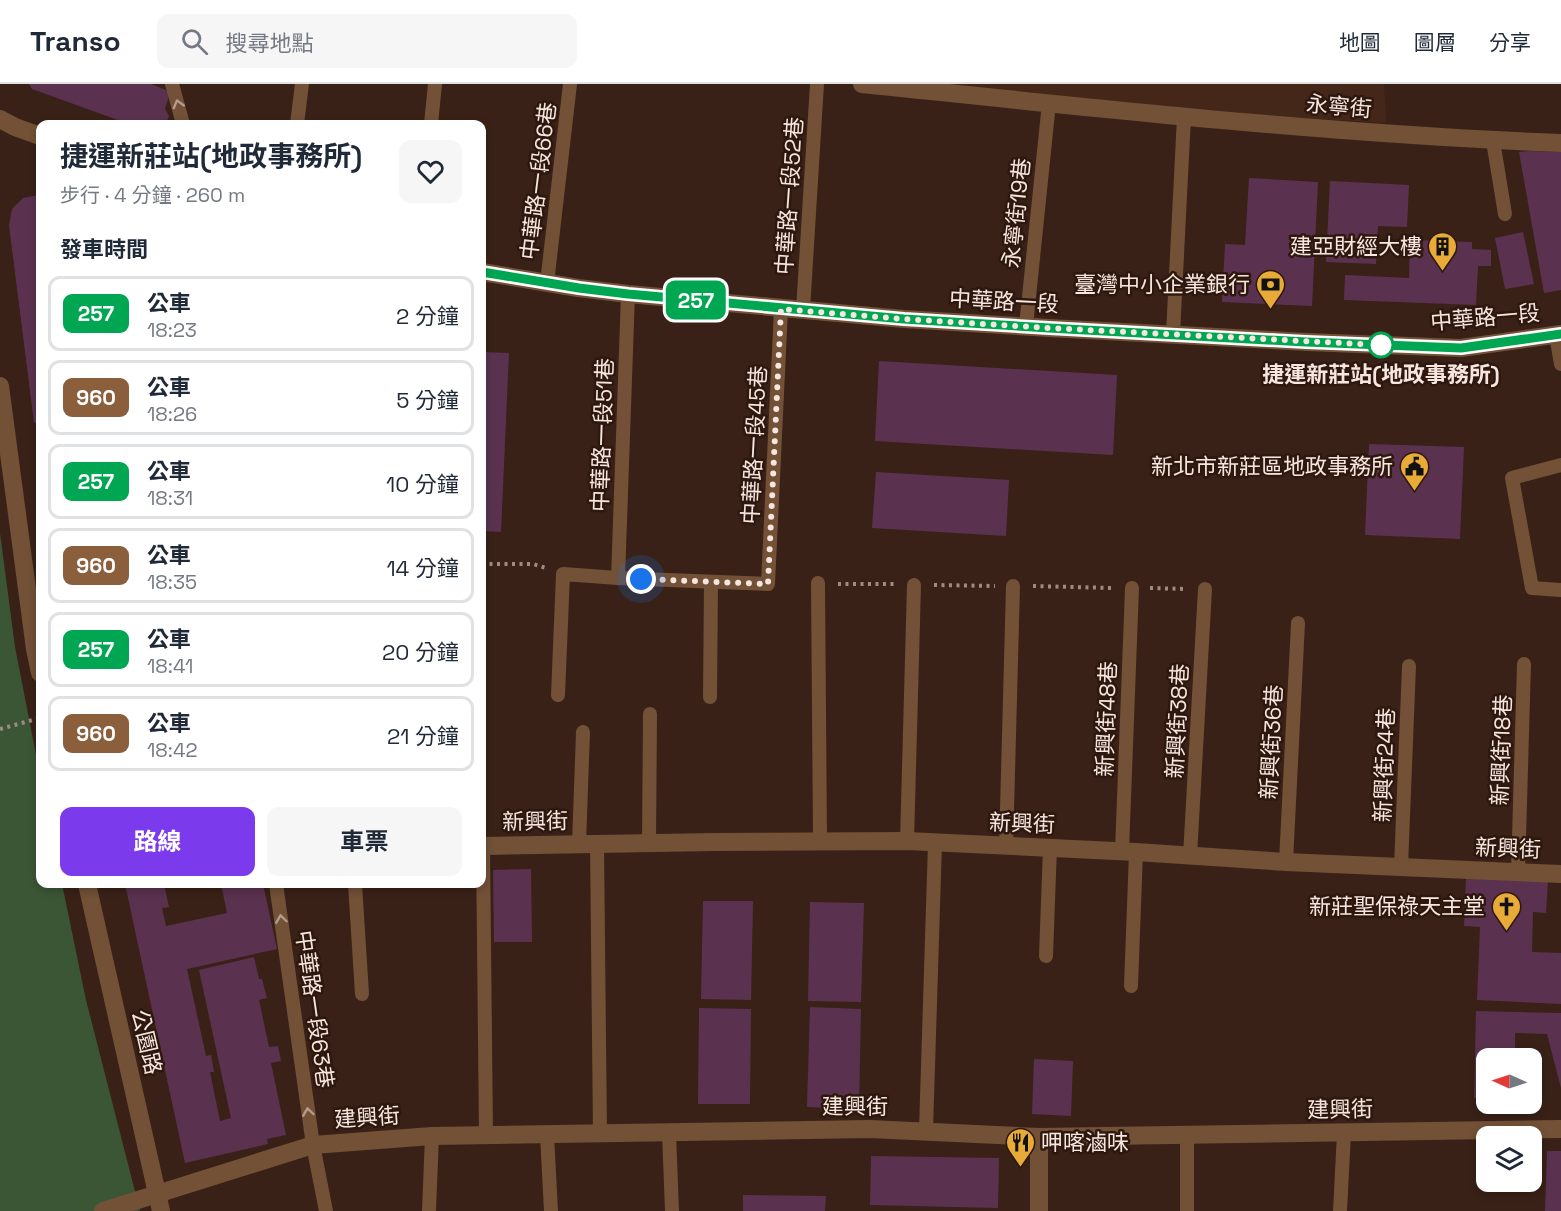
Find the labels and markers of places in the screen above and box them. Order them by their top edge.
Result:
building icon: 建亞財經大樓 [1427,230,1459,272]
place label: 建亞財經大樓 [1290,232,1422,260]
bank icon: 臺灣中小企業銀行 [1255,268,1287,310]
place label: 臺灣中小企業銀行 [1074,270,1250,298]
marker: 捷運新莊站(地政事務所) [1368,332,1394,358]
place label: 捷運新莊站(地政事務所) [1262,360,1500,388]
public building icon: 新北市新莊區地政事務所 [1398,450,1430,492]
place label: 新北市新莊區地政事務所 [1151,452,1393,480]
church icon: 新莊聖保祿天主堂 [1490,890,1522,932]
place label: 新莊聖保祿天主堂 [1309,892,1485,920]
restaurant icon: 呷喀滷味 [1004,1126,1036,1168]
place label: 呷喀滷味 [1041,1128,1129,1156]

